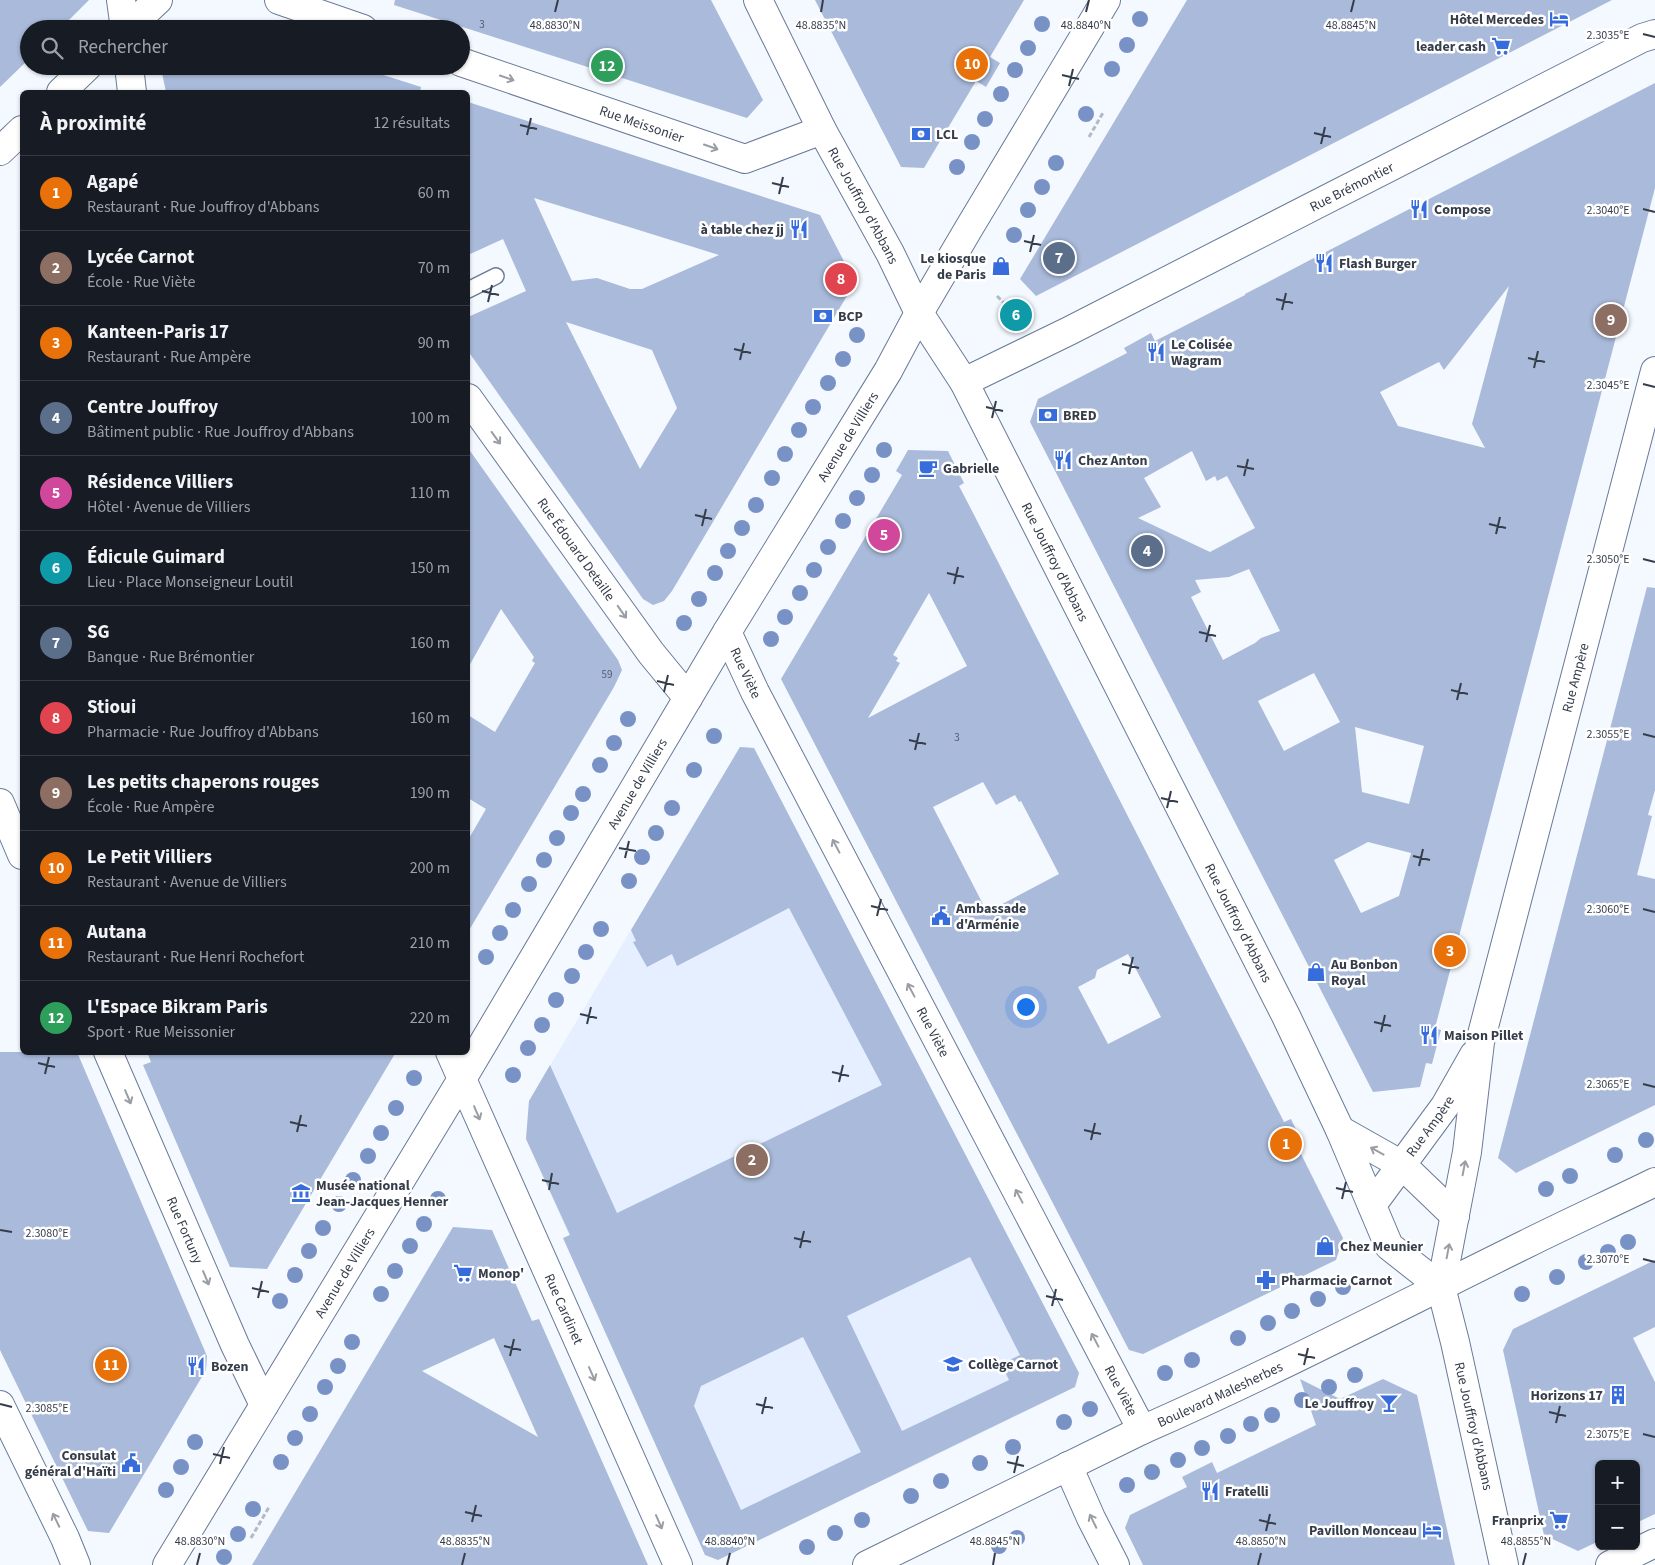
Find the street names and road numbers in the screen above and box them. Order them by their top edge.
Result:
street label: Rue Meissonier [596,101,687,148]
street label: Rue Jouffroy d'Abbans [822,144,903,268]
street label: Rue Brémontier [1306,158,1398,217]
street label: Avenue de Villiers [813,388,884,486]
street label: Rue Édouard Detaille [532,494,619,605]
street label: Rue Jouffroy d'Abbans [1016,499,1093,625]
street label: Rue Ampère [1557,641,1595,715]
street label: Rue Viète [725,644,766,702]
street label: Avenue de Villiers [603,735,673,833]
street label: Rue Jouffroy d'Abbans [1199,860,1276,986]
street label: Rue Viète [911,1004,954,1061]
street label: Rue Ampère [1402,1092,1460,1161]
street label: Rue Fortuny [161,1194,208,1267]
street label: Avenue de Villiers [310,1224,381,1322]
street label: Rue Cardinet [539,1271,588,1348]
street label: Boulevard Malesherbes [1154,1357,1286,1433]
street label: Rue Jouffroy d'Abbans [1449,1360,1498,1492]
street label: Rue Viète [1099,1362,1142,1420]

